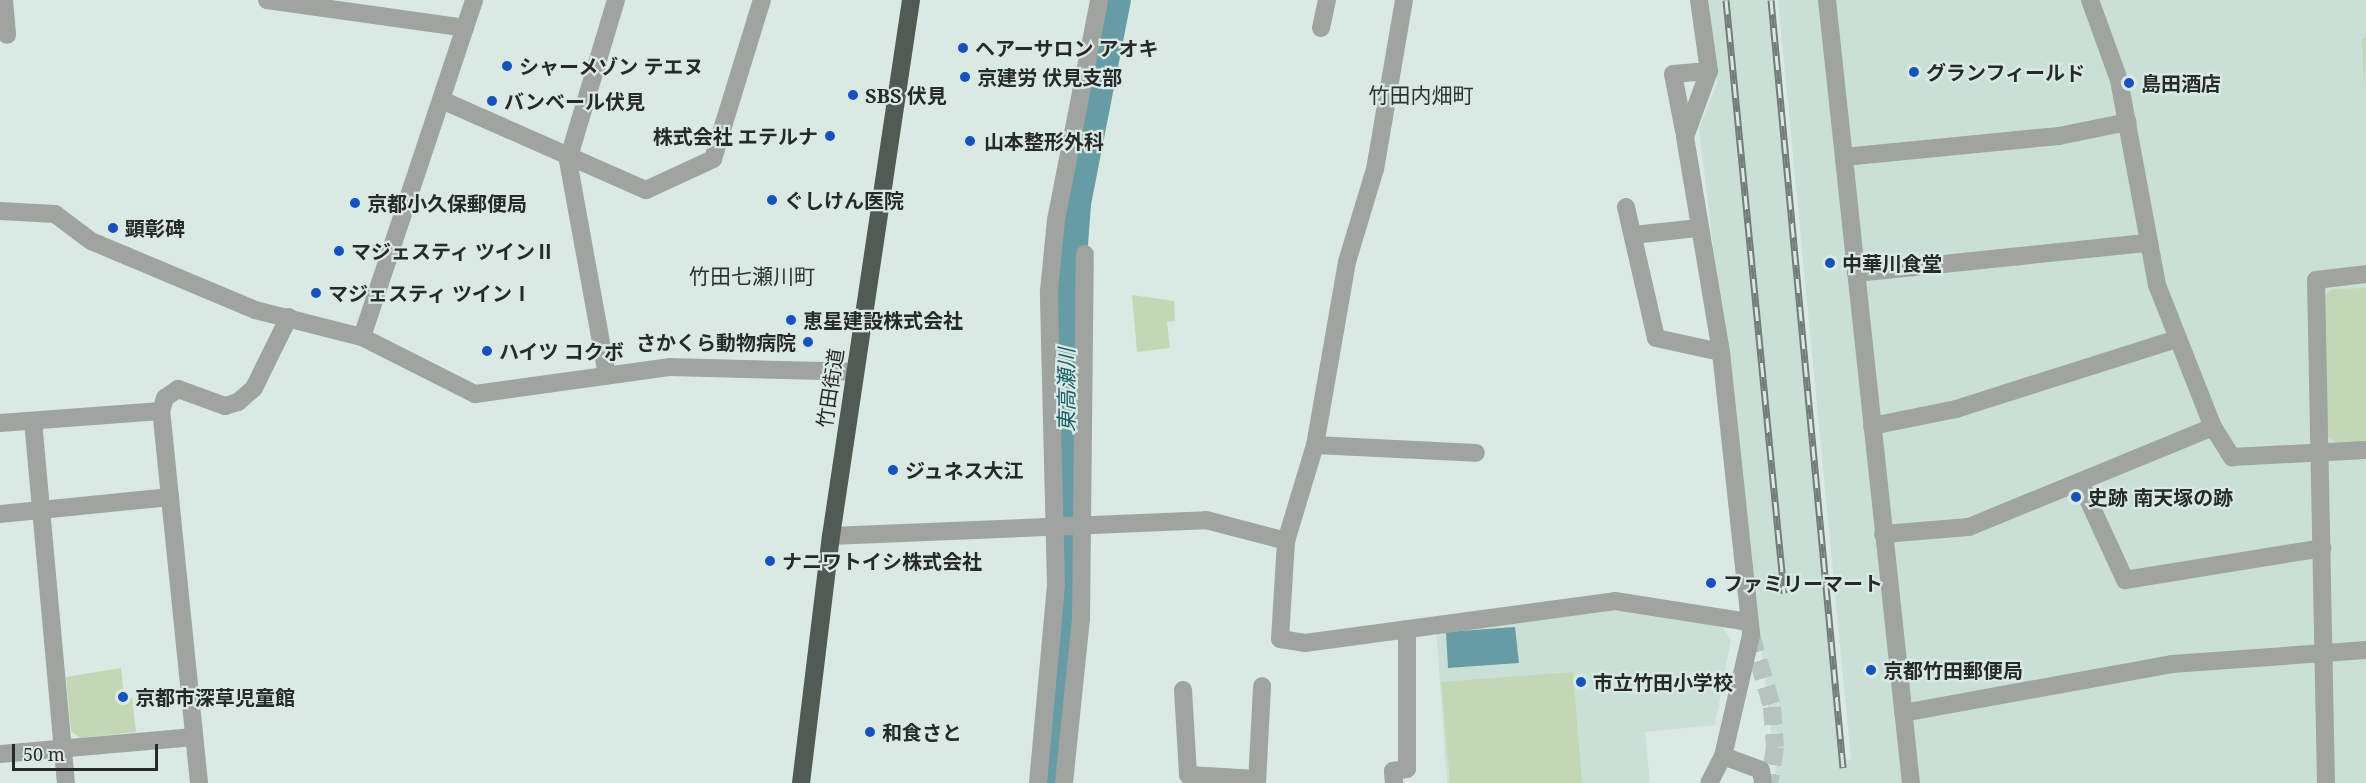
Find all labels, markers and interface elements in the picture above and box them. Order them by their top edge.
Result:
place label: ヘアーサロン アオキ [975,36,1159,60]
marker: ヘアーサロン アオキ [956,41,970,55]
place label: シャーメゾン テエヌ [519,54,704,78]
marker: シャーメゾン テエヌ [500,59,514,73]
place label: グランフィールド [1926,60,2086,84]
place label: 京建労 伏見支部 [977,65,1122,89]
marker: グランフィールド [1907,65,1921,79]
marker: 京建労 伏見支部 [958,70,972,84]
place label: 島田酒店 [2141,71,2221,95]
marker: 島田酒店 [2122,76,2136,90]
district label: 竹田内畑町 [1369,82,1473,108]
place label: SBS 伏見 [865,83,947,107]
marker: SBS 伏見 [846,88,860,102]
place label: バンベール伏見 [504,89,644,113]
marker: バンベール伏見 [485,94,499,108]
place label: 株式会社 エテルナ [653,124,818,148]
marker: 株式会社 エテルナ [823,129,837,143]
place label: 山本整形外科 [984,129,1104,153]
marker: 山本整形外科 [961,132,979,150]
place label: ぐしけん医院 [784,188,904,212]
place label: 京都小久保郵便局 [367,191,527,215]
marker: ぐしけん医院 [765,193,779,207]
marker: 京都小久保郵便局 [348,196,362,210]
place label: 顕彰碑 [125,216,185,240]
marker: 顕彰碑 [106,221,120,235]
place label: マジェスティ ツインⅡ [351,239,556,263]
marker: マジェスティ ツインⅡ [332,244,346,258]
place label: 中華川食堂 [1842,251,1942,275]
marker: 中華川食堂 [1823,256,1837,270]
district label: 竹田七瀬川町 [689,263,815,289]
place label: マジェスティ ツインⅠ [328,281,533,305]
marker: マジェスティ ツインⅠ [309,286,323,300]
place label: 恵星建設株式会社 [803,308,963,332]
marker: 恵星建設株式会社 [784,313,798,327]
place label: さかくら動物病院 [636,330,796,354]
marker: さかくら動物病院 [801,335,815,349]
place label: ハイツ コクボ [499,339,624,363]
marker: ハイツ コクボ [480,344,494,358]
street label: 竹田街道 [812,347,848,429]
water label: 東高瀬川 [1053,348,1079,432]
place label: ジュネス大江 [905,458,1025,482]
marker: ジュネス大江 [886,463,900,477]
place label: 史跡 南天塚の跡 [2088,485,2233,509]
marker: 史跡 南天塚の跡 [2069,490,2083,504]
place label: ナニワトイシ株式会社 [782,549,982,573]
marker: ナニワトイシ株式会社 [763,554,777,568]
place label: ファミリーマート [1723,571,1883,595]
marker: ファミリーマート [1704,576,1718,590]
place label: 京都竹田郵便局 [1883,658,2023,682]
marker: 京都竹田郵便局 [1864,663,1878,677]
place label: 市立竹田小学校 [1593,670,1733,694]
marker: 市立竹田小学校 [1574,675,1588,689]
place label: 京都市深草児童館 [135,685,295,709]
marker: 京都市深草児童館 [116,690,130,704]
place label: 和食さと [882,720,962,744]
marker: 和食さと [863,725,877,739]
scale bar [15,732,160,770]
text: 50 m [23,742,65,766]

